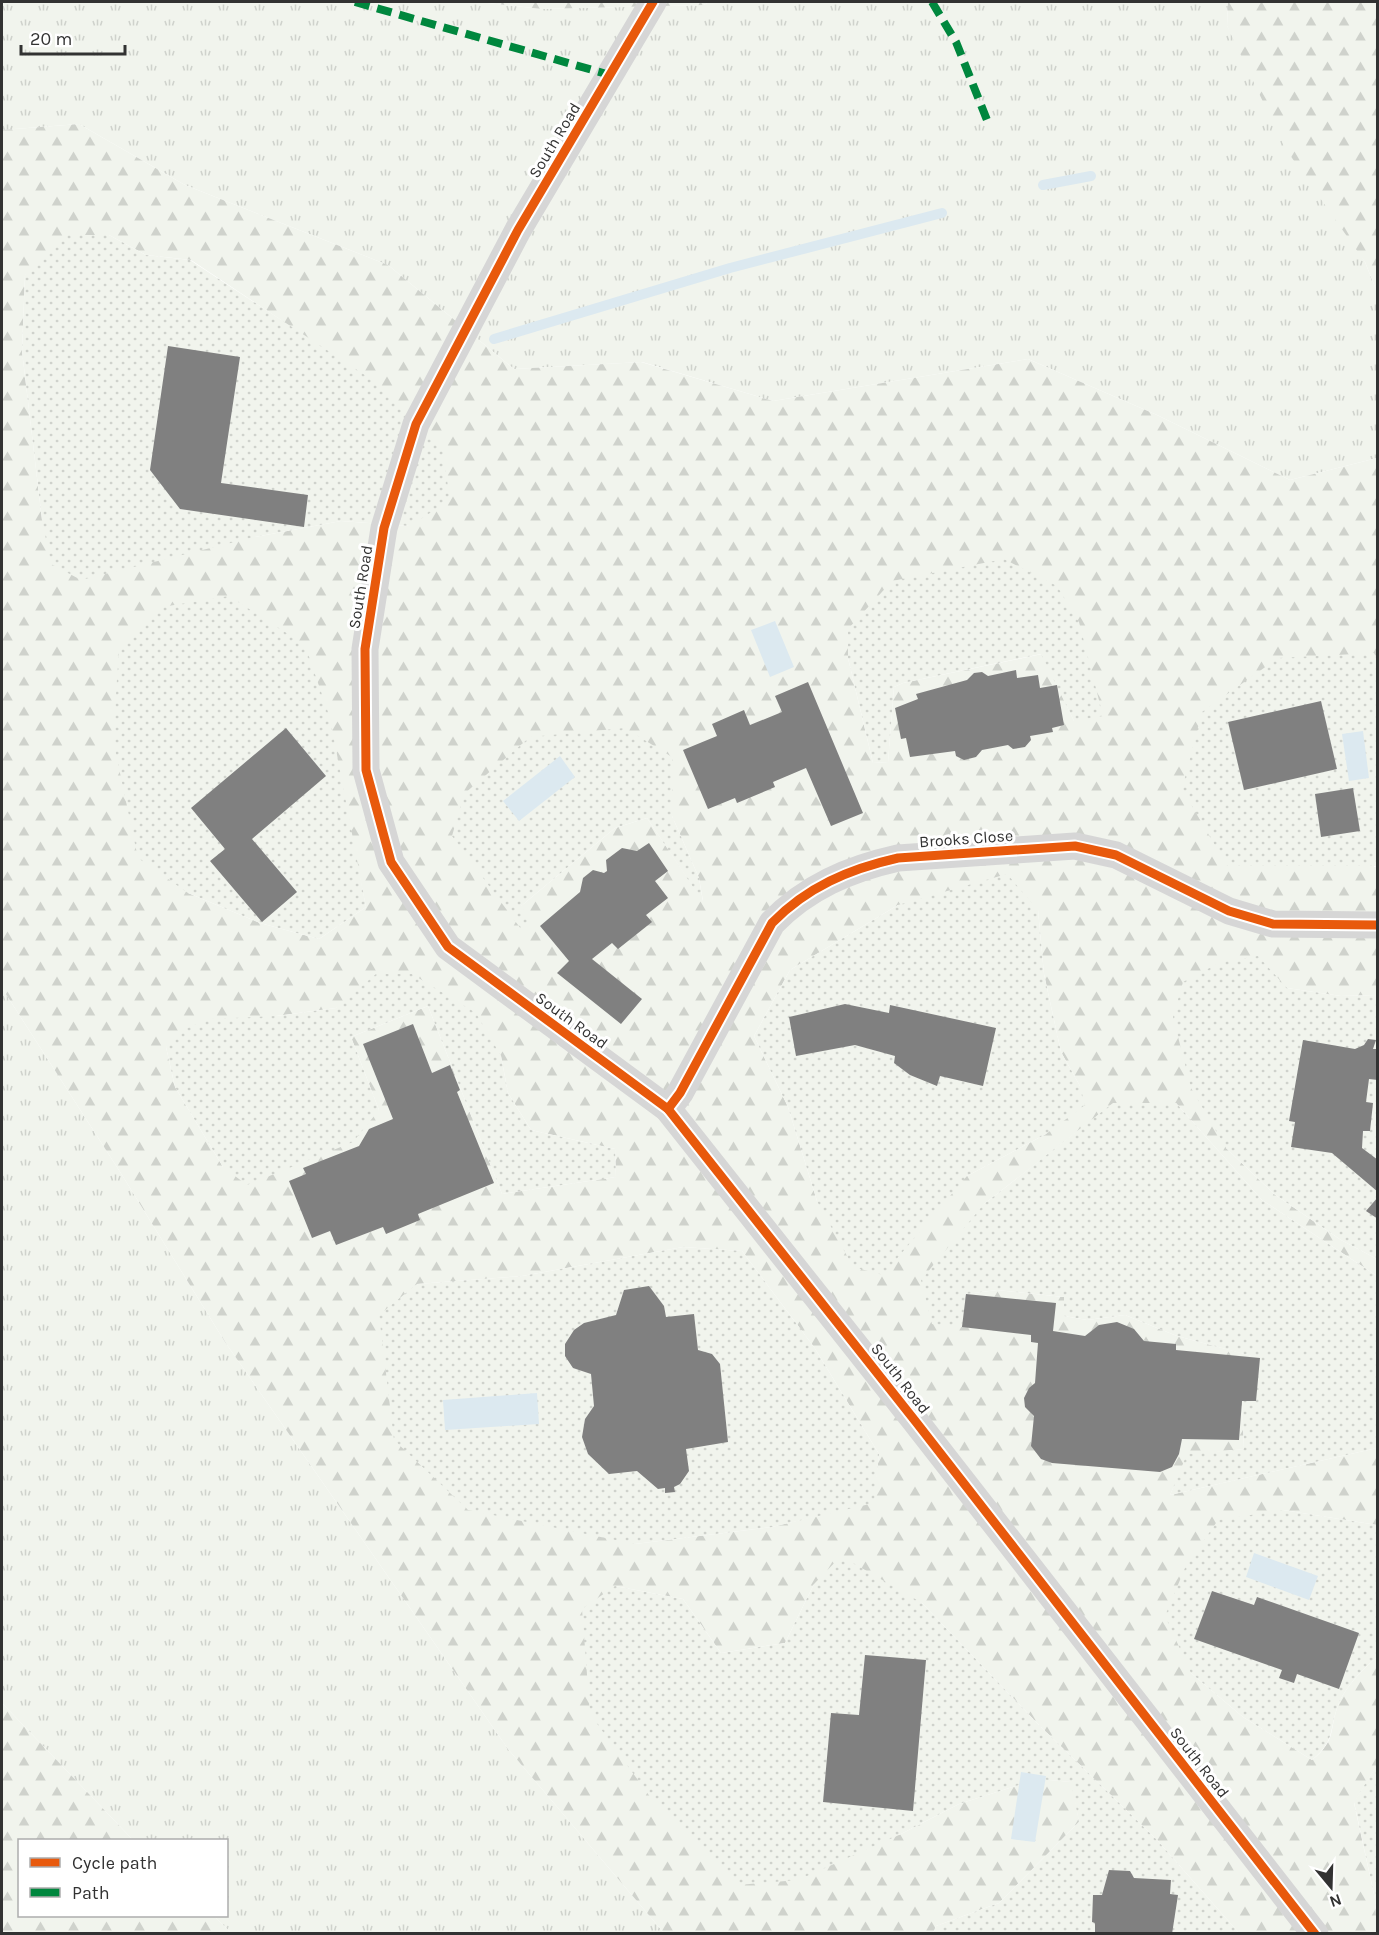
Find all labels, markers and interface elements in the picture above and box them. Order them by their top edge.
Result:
scale bar [21,18,124,56]
text: 20 m [30,28,72,50]
street label: South Road [525,99,584,181]
street label: South Road [345,544,376,630]
street label: Brooks Close [918,826,1014,851]
street label: South Road [532,988,611,1053]
street label: South Road [867,1339,934,1417]
street label: South Road [1166,1723,1233,1801]
legend [18,1839,228,1917]
text: Cycle path [72,1852,157,1874]
north arrow [1301,1857,1361,1917]
text: Path [72,1882,110,1904]
text: N [1327,1890,1344,1912]

